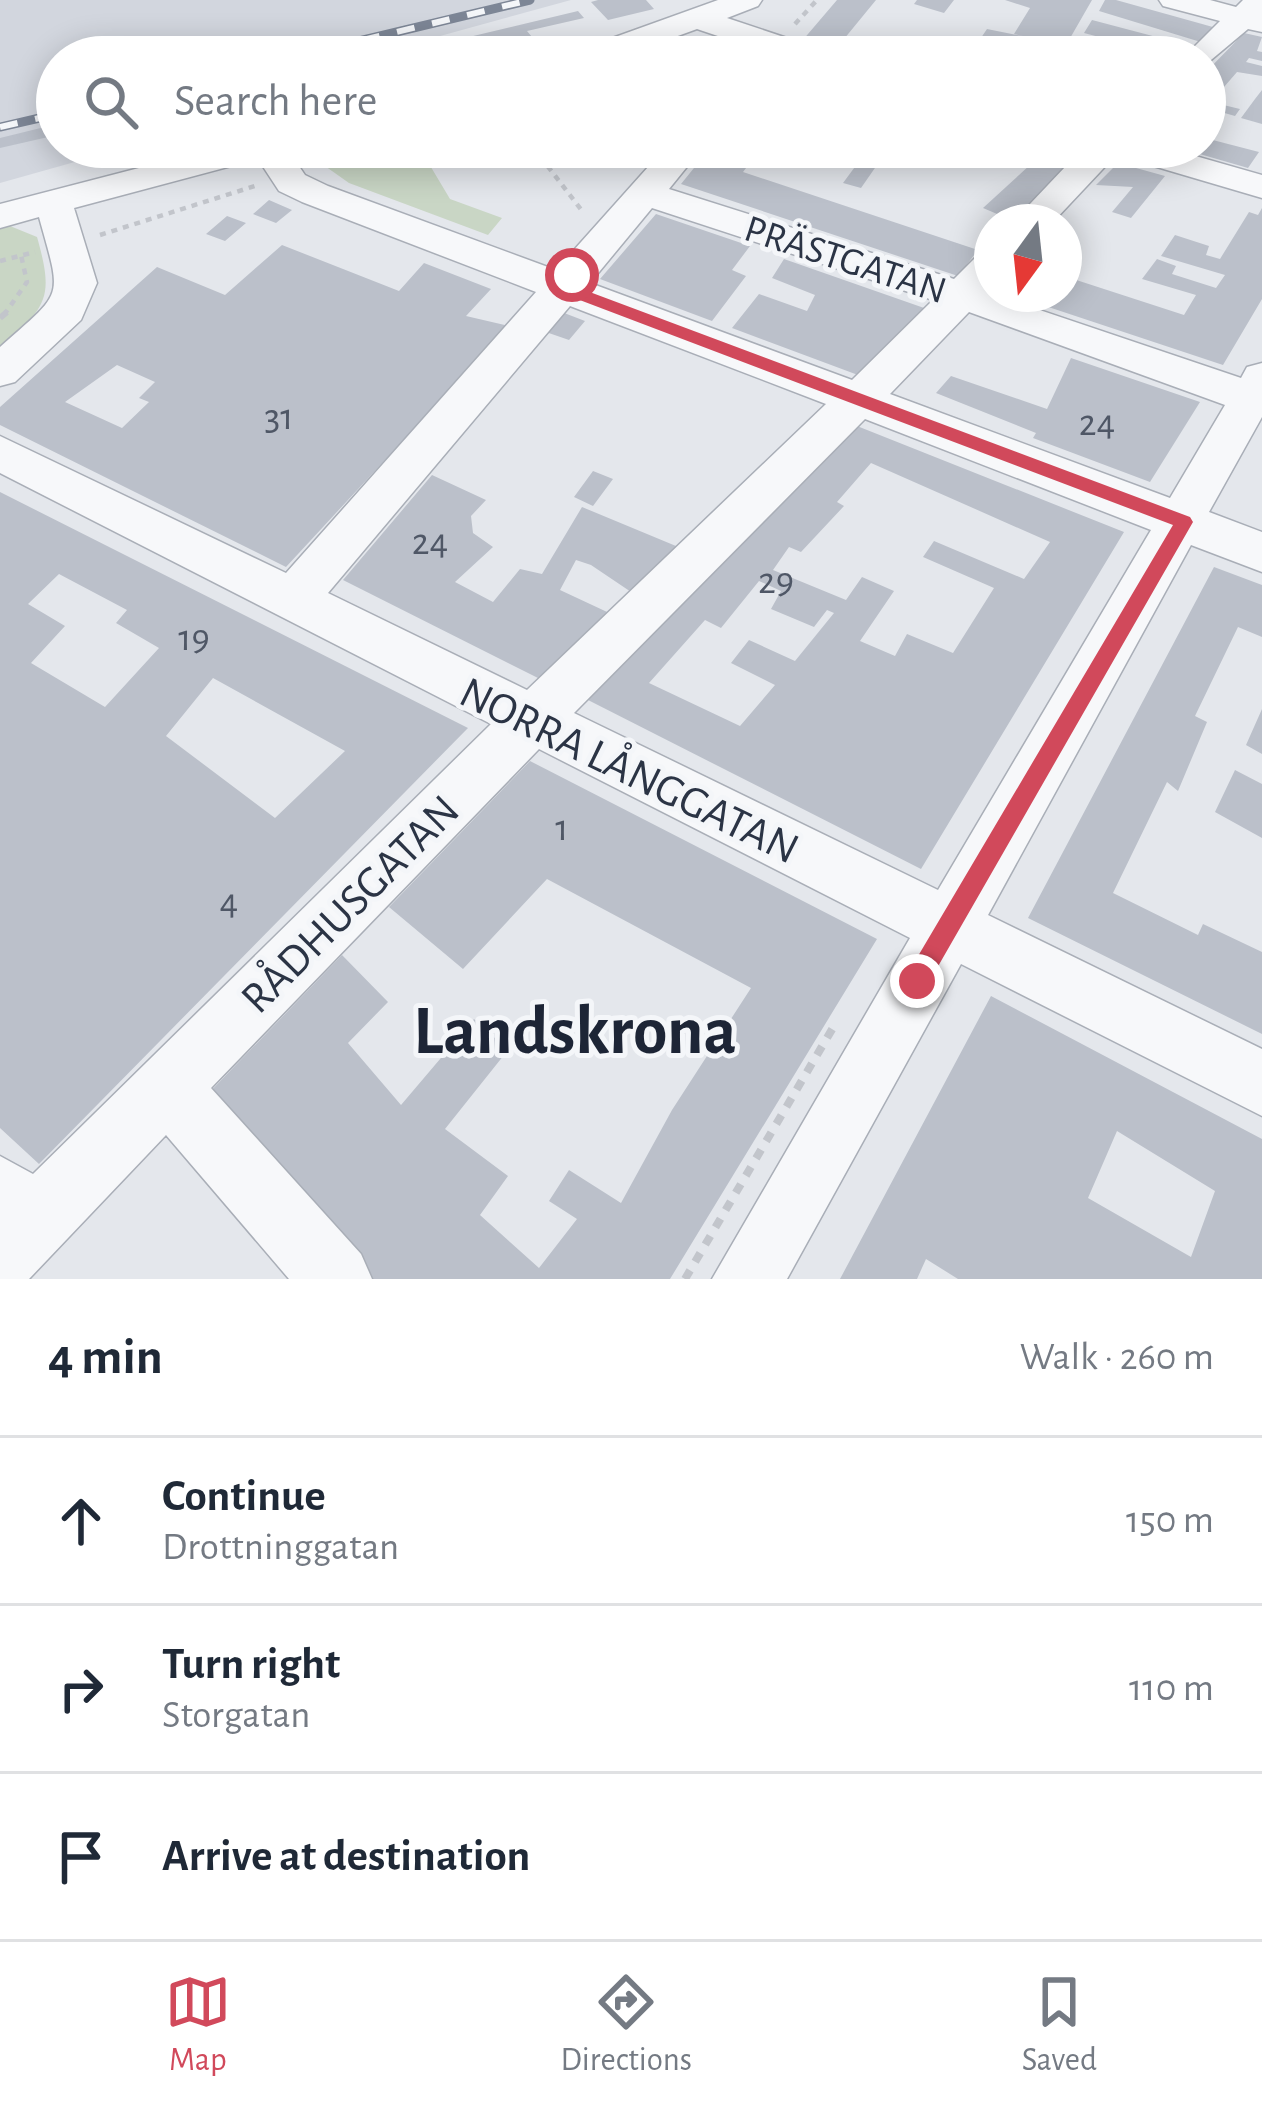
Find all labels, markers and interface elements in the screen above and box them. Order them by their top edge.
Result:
search box [36,36,1226,168]
icon: search [78,69,144,135]
text: Search here [174,79,377,124]
north arrow [974,204,1082,312]
street label: PRÄSTGATAN [739,208,951,311]
route start [545,248,599,302]
house number: 31 [264,398,294,437]
house number: 24 [1079,404,1115,443]
house number: 24 [412,523,448,562]
house number: 29 [758,562,794,601]
house number: 19 [178,619,210,658]
street label: NORRA LÅNGGATAN [453,666,807,873]
street label: RÅDHUSGATAN [231,785,468,1022]
house number: 1 [555,809,569,848]
house number: 4 [220,883,238,922]
route end [890,954,944,1008]
district label: Landskrona [413,998,737,1067]
text: 4 min [48,1332,163,1383]
text: Walk · 260 m [1020,1338,1214,1377]
text: Continue [162,1474,326,1519]
icon: ahead [48,1488,114,1554]
text: 150 m [1126,1501,1214,1540]
text: Drottninggatan [162,1528,399,1567]
text: Turn right [162,1642,340,1687]
icon: right [48,1656,114,1722]
text: 110 m [1129,1669,1214,1708]
text: Storgatan [162,1696,310,1735]
icon: arrive [48,1824,114,1890]
text: Arrive at destination [162,1834,530,1879]
tab: Map [165,1969,231,2081]
tab: Directions [560,1969,692,2081]
tab: Saved [1022,1969,1097,2081]

